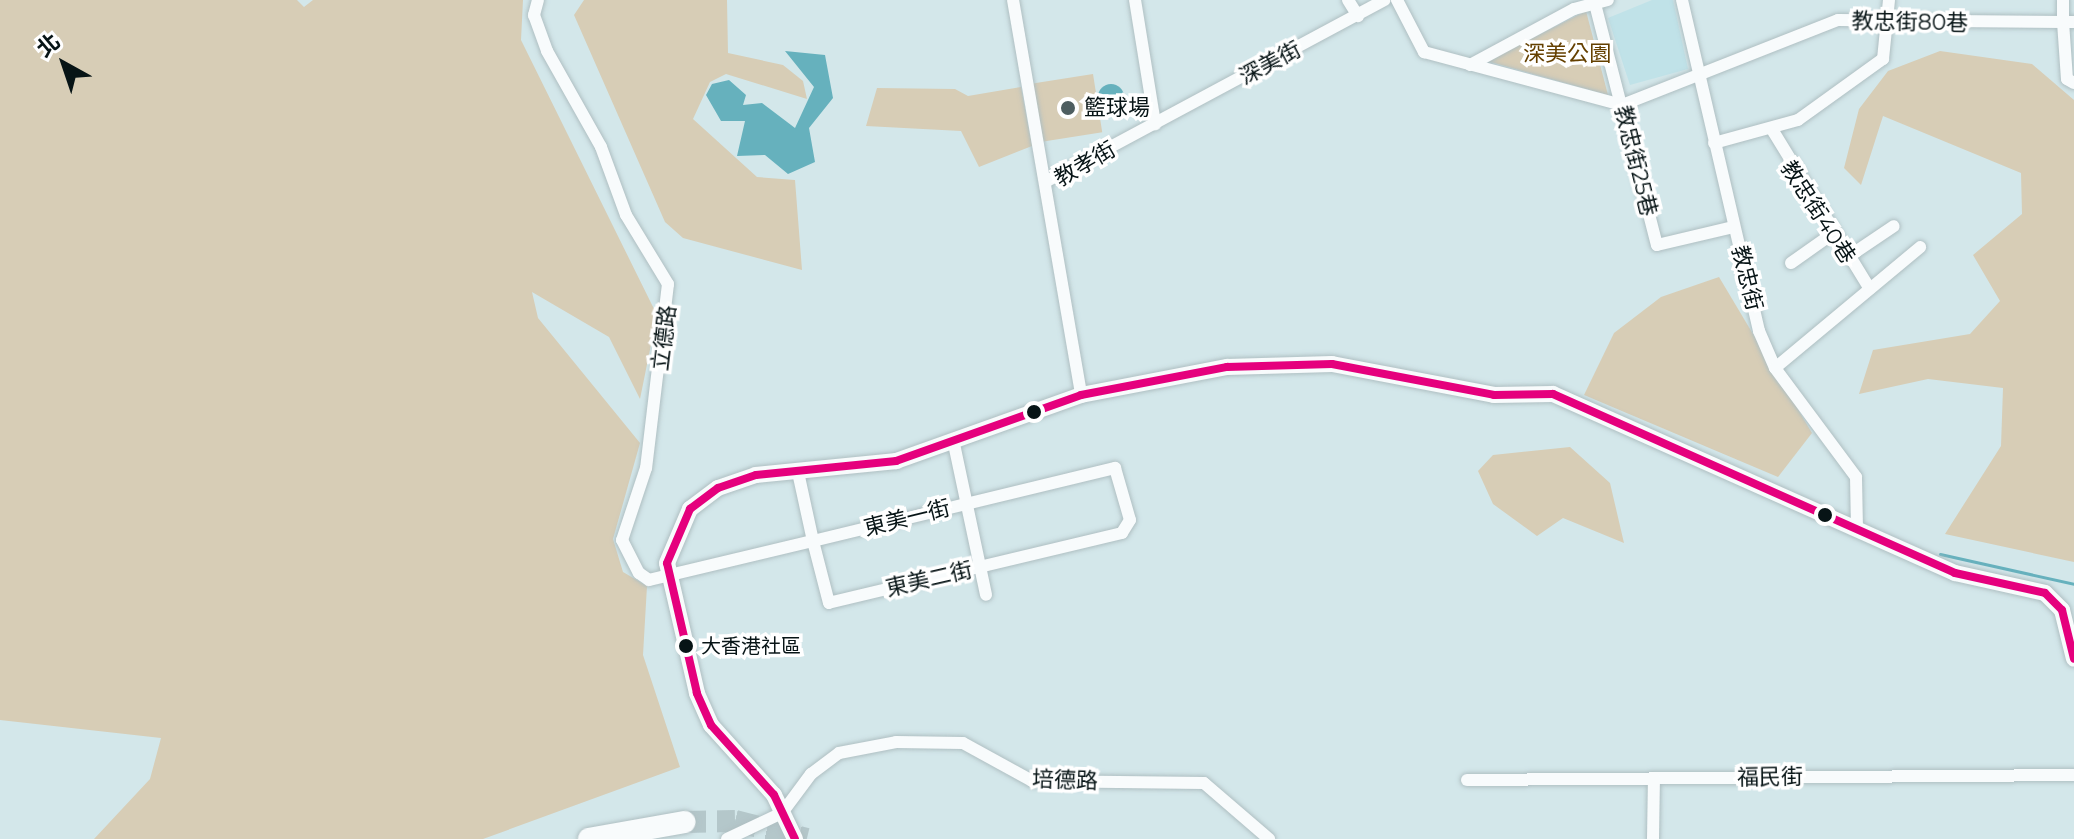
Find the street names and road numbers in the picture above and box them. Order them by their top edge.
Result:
street label: 教忠街80巷 [1851,8,1969,36]
street label: 深美街 [1235,36,1305,90]
street label: 教忠街25巷 [1610,103,1662,219]
street label: 教孝街 [1050,136,1120,192]
street label: 教忠街40巷 [1775,156,1861,268]
street label: 教忠街 [1726,243,1768,313]
street label: 立德路 [647,304,681,372]
street label: 東美一街 [861,495,953,541]
street label: 東美二街 [883,556,975,602]
street label: 福民街 [1737,763,1803,791]
street label: 培德路 [1032,766,1098,794]

